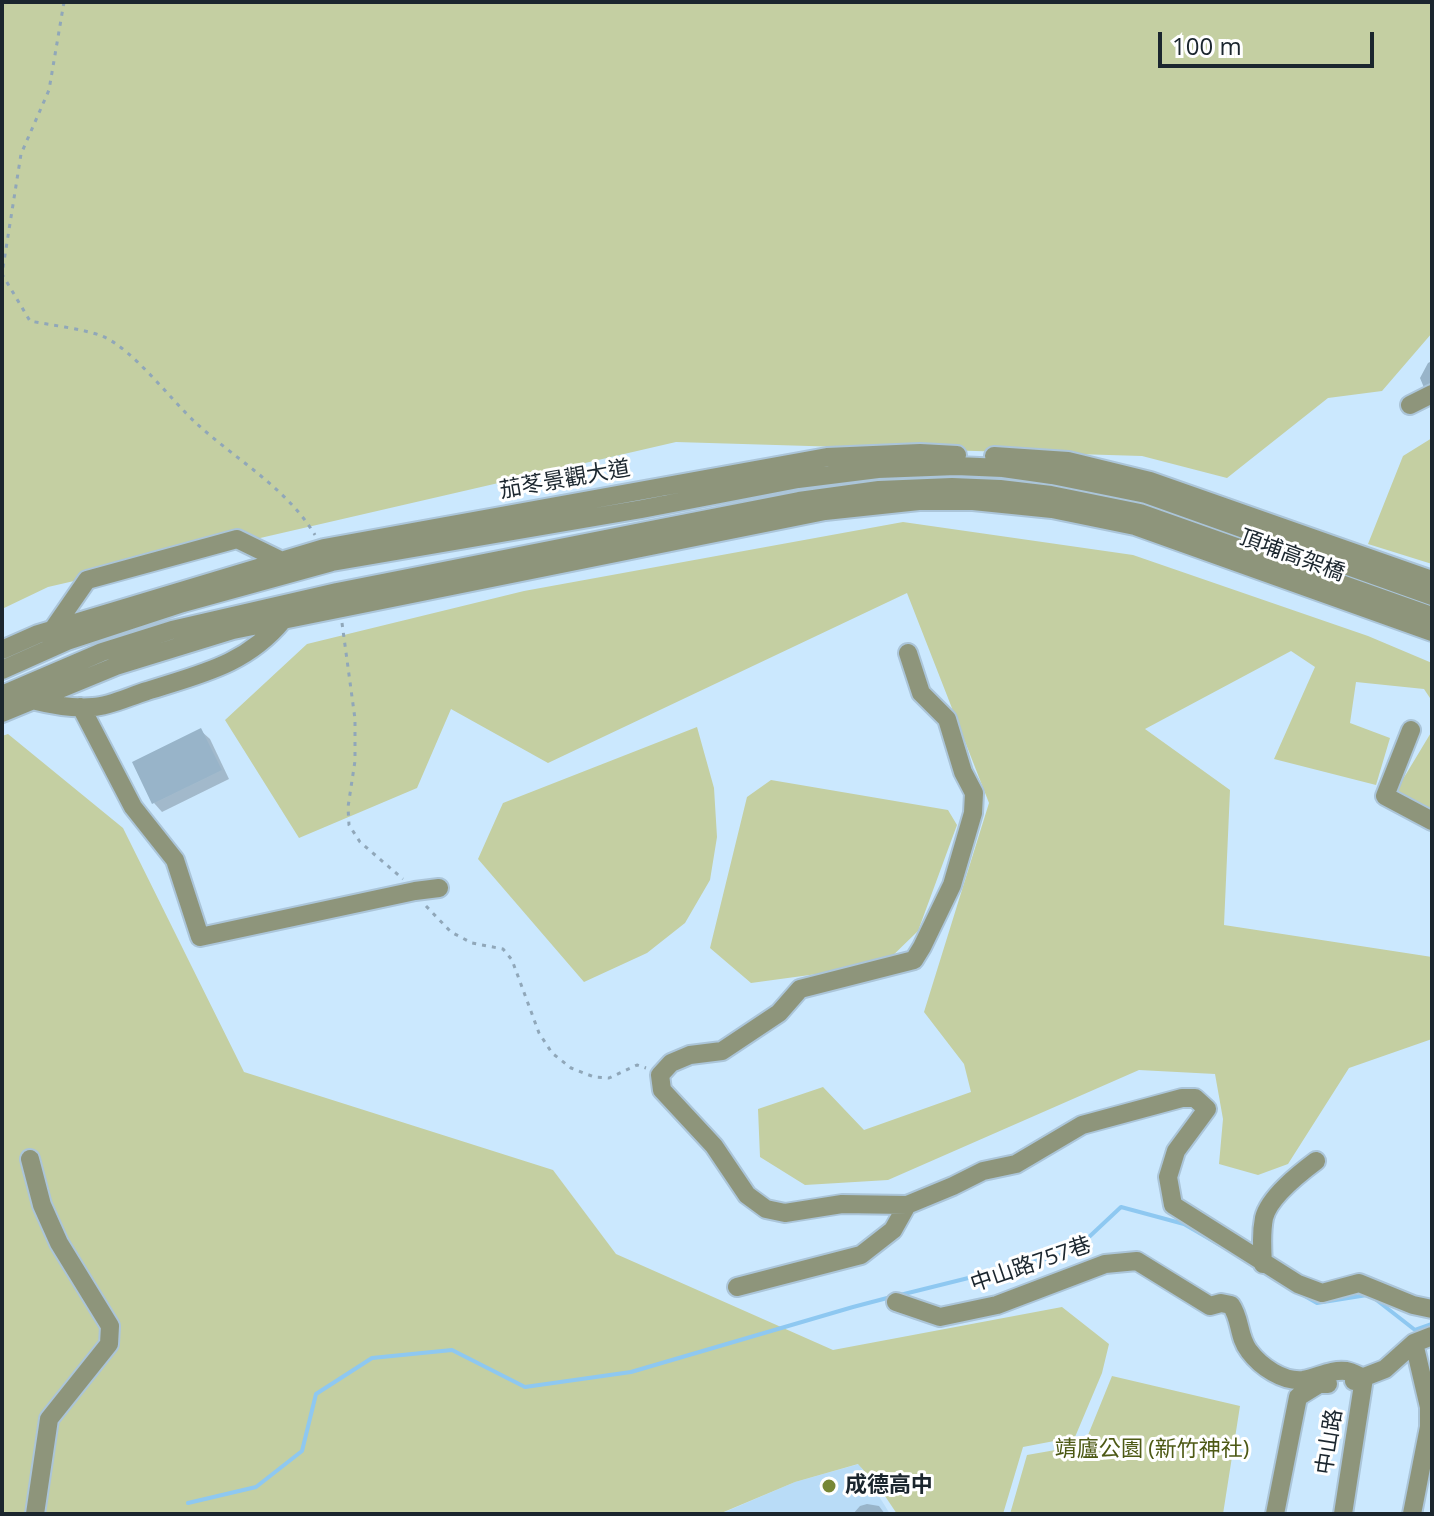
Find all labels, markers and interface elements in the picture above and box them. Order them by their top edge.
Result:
scale bar [1162,16,1378,66]
text: 100 m [1172,29,1242,62]
street label: 茄苳景觀大道 [498,456,632,504]
street label: 頂埔高架橋 [1236,525,1348,587]
street label: 中山路757巷 [967,1232,1095,1298]
street label: 中山路 [1312,1407,1348,1477]
park label: 靖廬公園 (新竹神社) [1055,1437,1249,1463]
place label: 成德高中 [845,1473,933,1499]
marker: 成德高中 [820,1477,838,1495]

